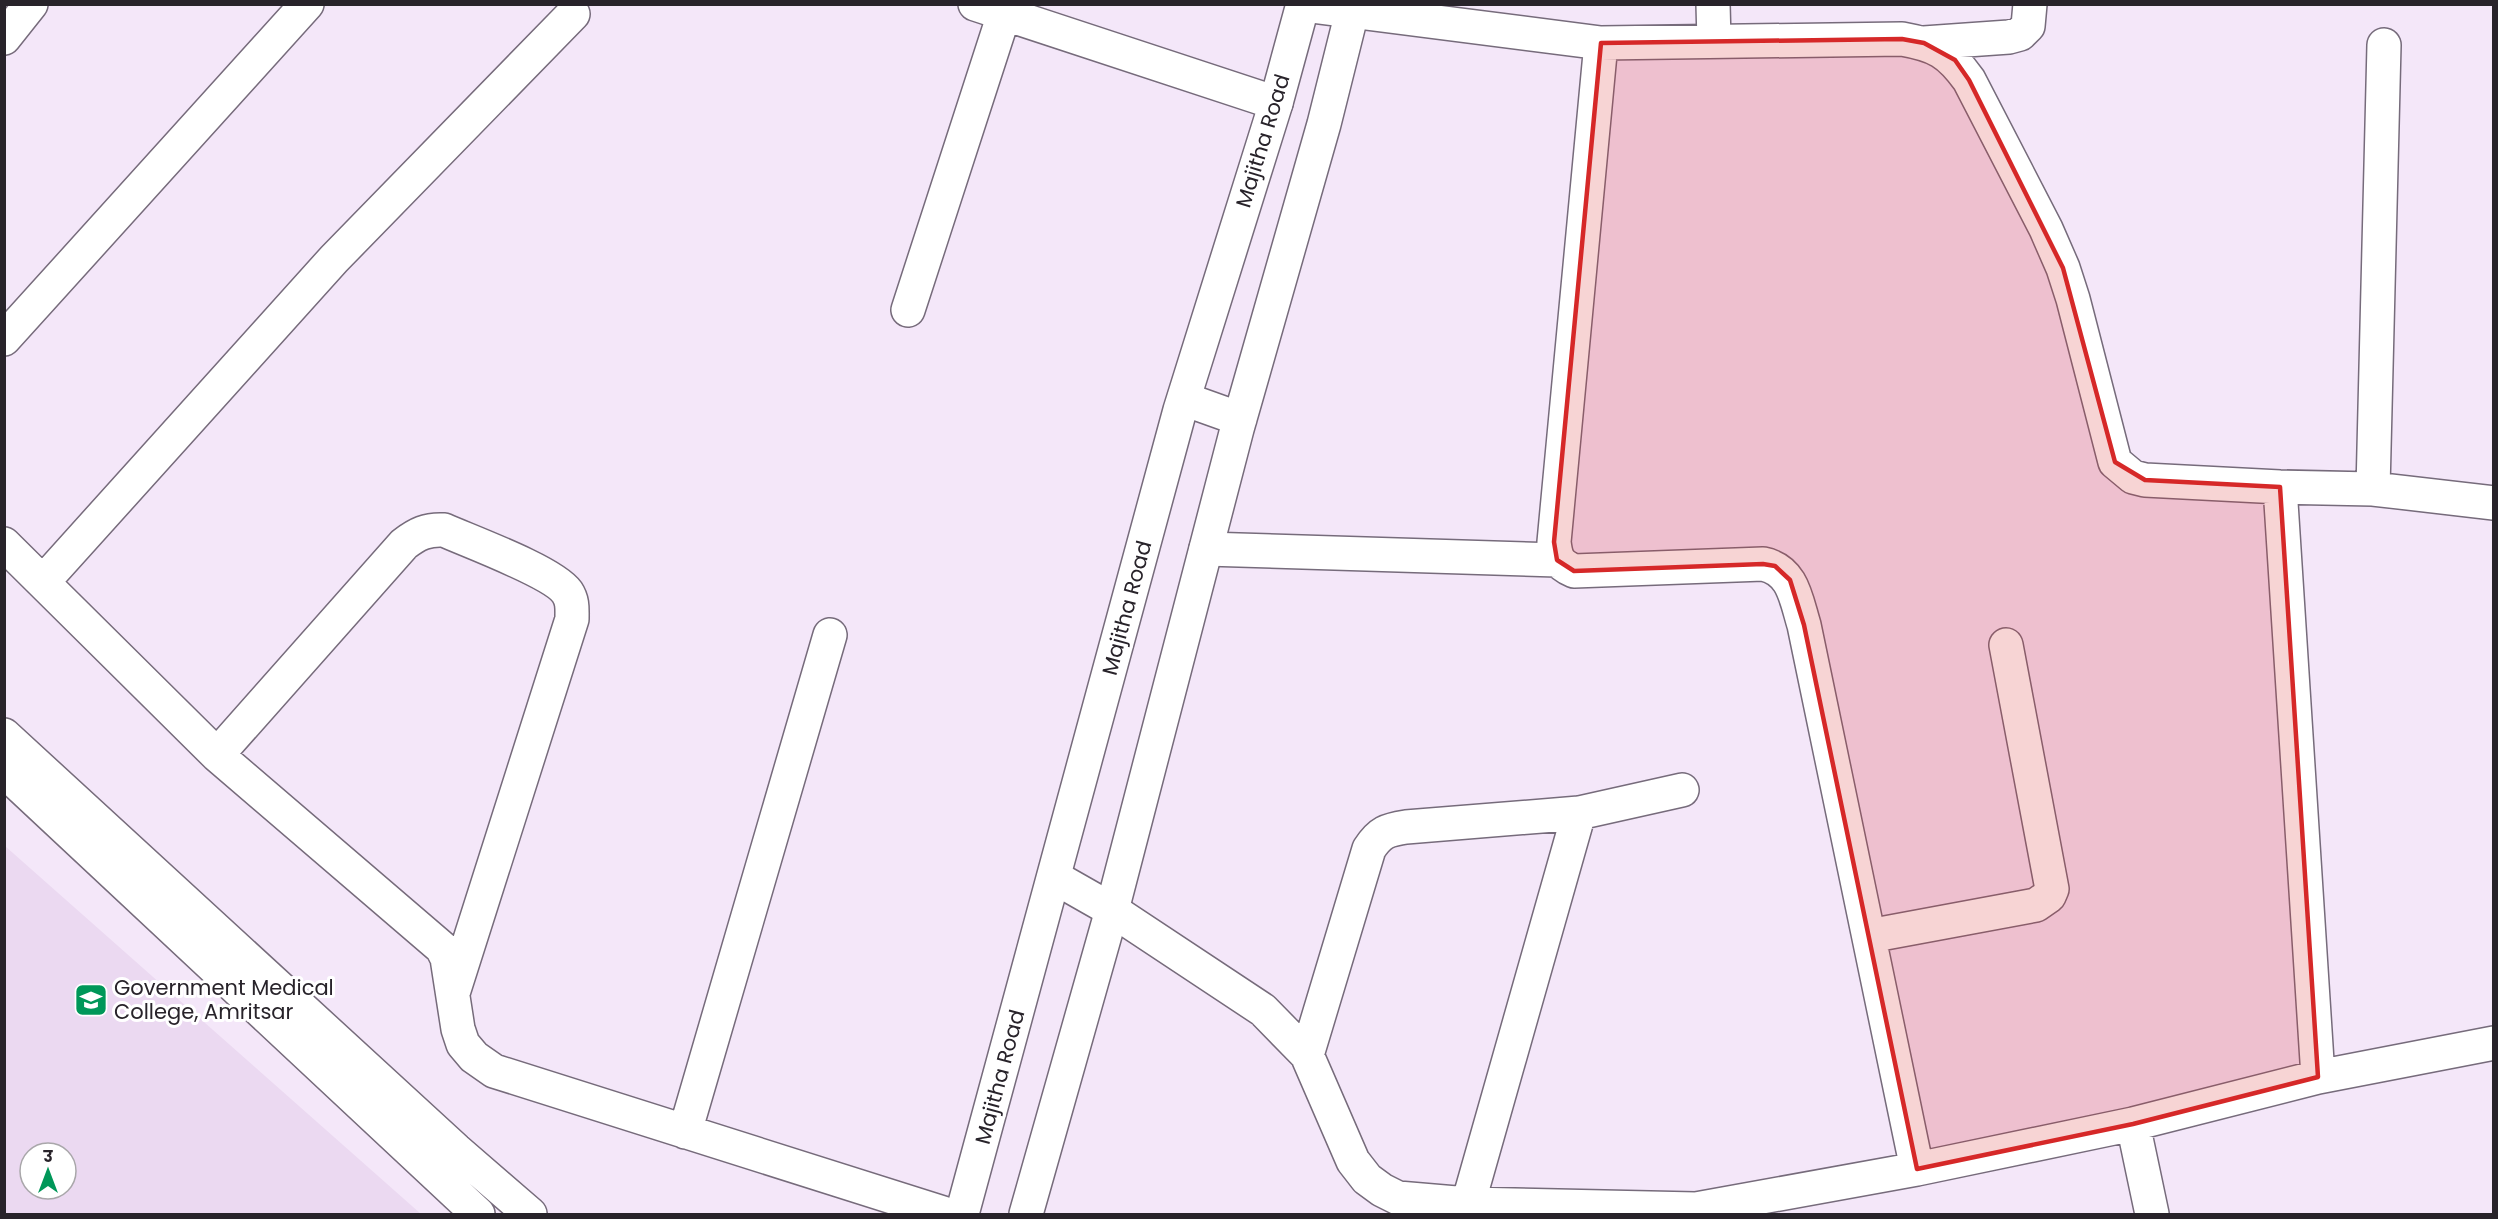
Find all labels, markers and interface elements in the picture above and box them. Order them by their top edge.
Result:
street label: Majitha Road [1228,71,1297,211]
street label: Majitha Road [1095,537,1158,678]
place label: Government Medical College, Amritsar [114,973,334,1026]
school or university icon: Government Medical College, Amritsar [73,982,109,1018]
street label: Majitha Road [968,1006,1031,1147]
north arrow [18,1141,78,1201]
text: उ [42,1145,53,1168]

